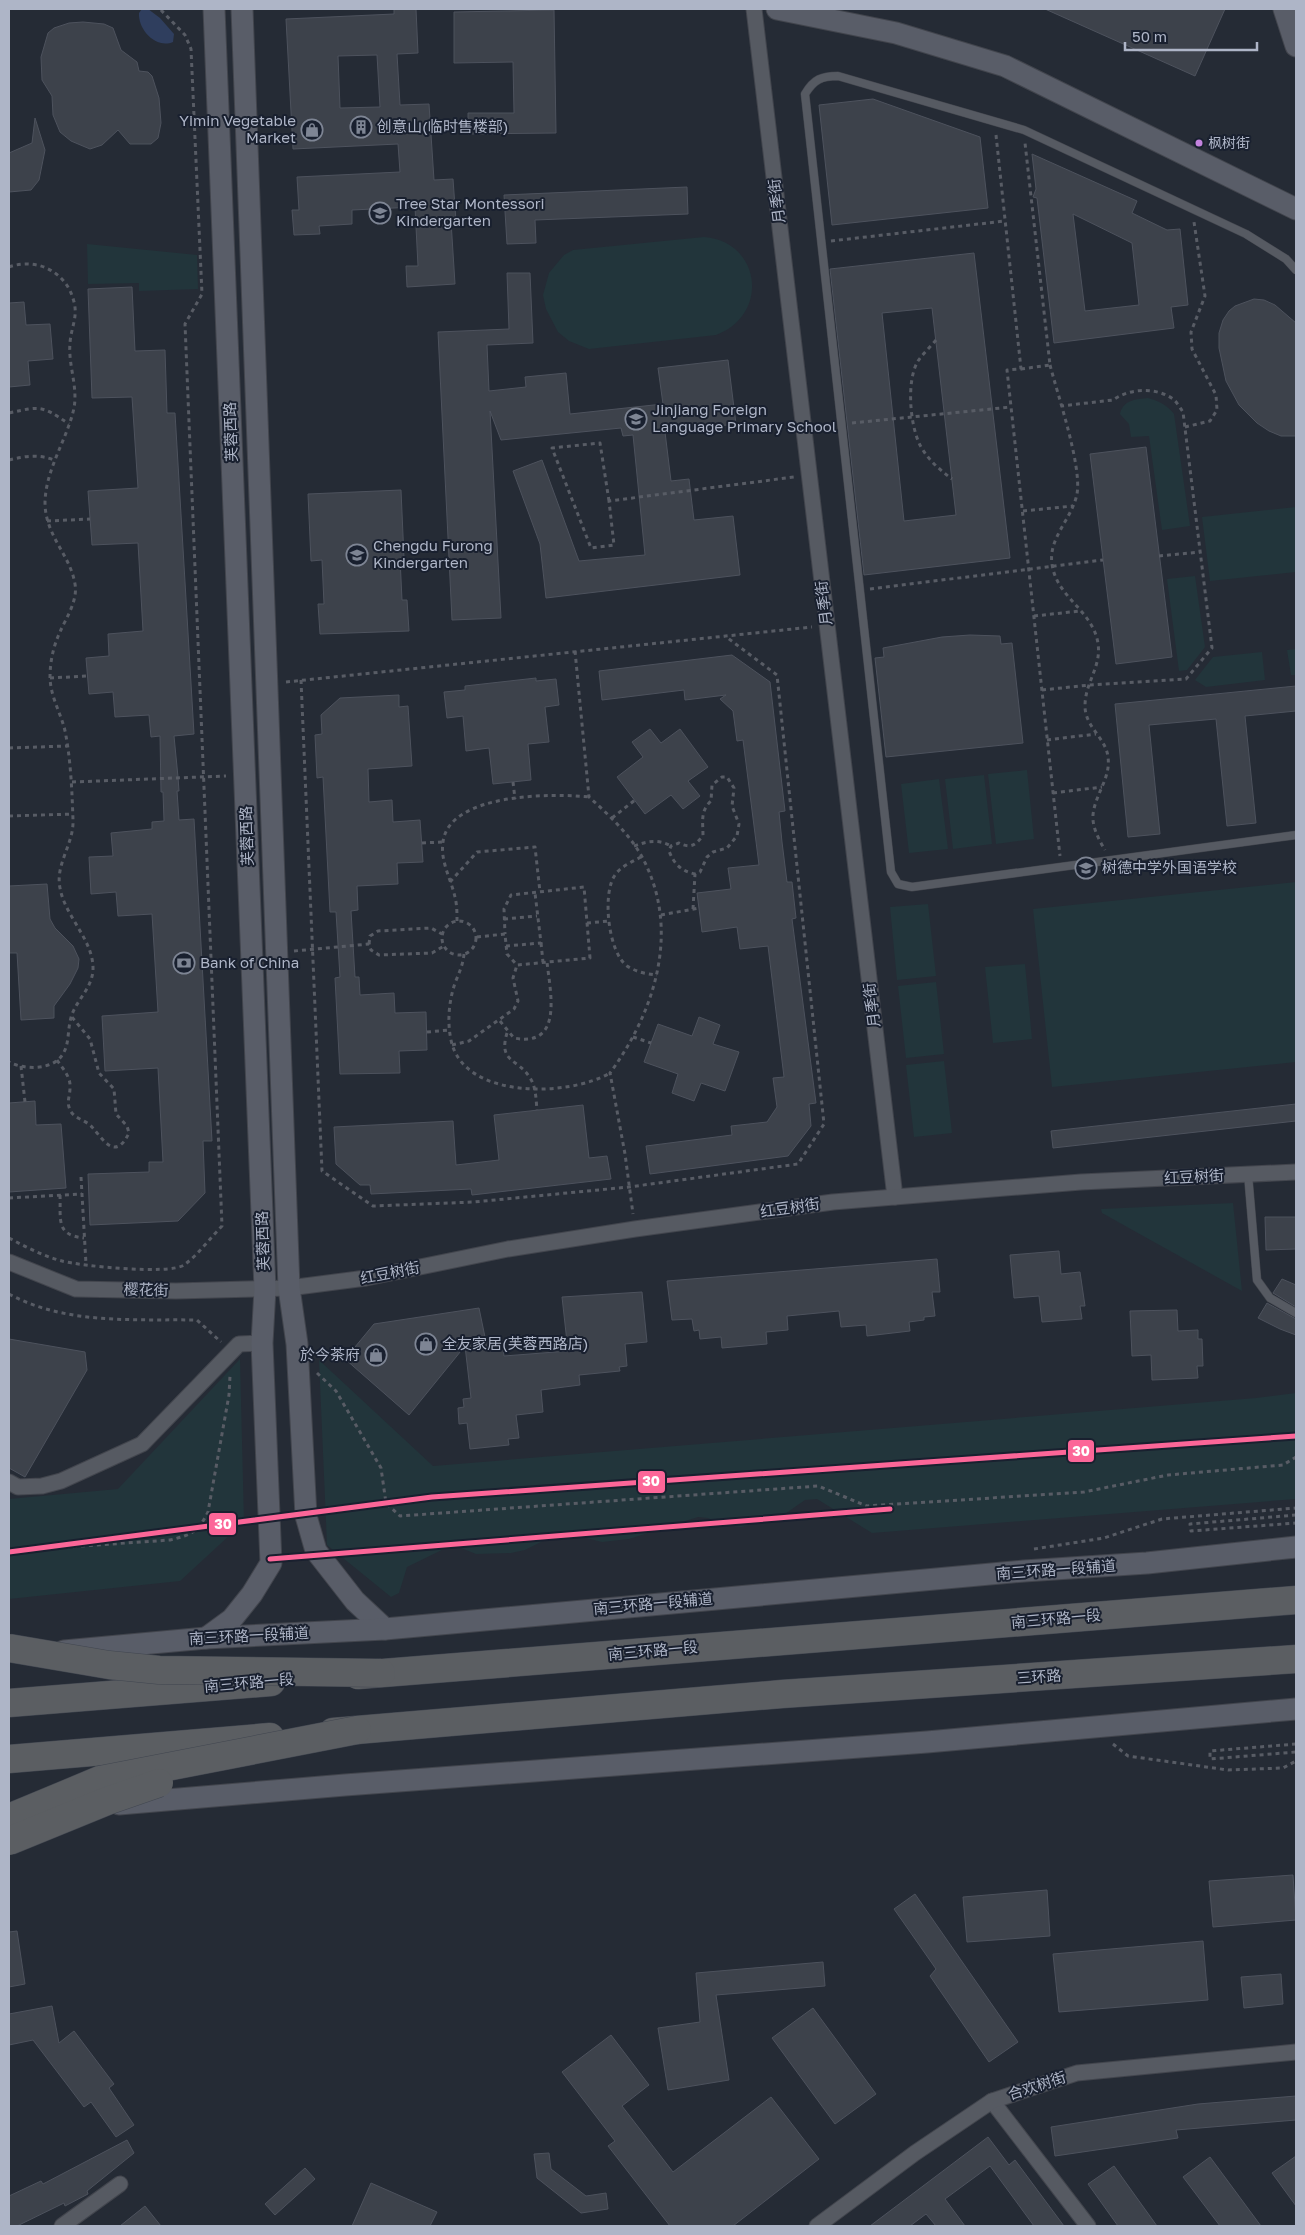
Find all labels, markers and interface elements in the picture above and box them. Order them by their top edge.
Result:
scale bar [1125,20,1258,52]
text: 50 m [1132,27,1167,45]
place label: Yimin Vegetable Market [179,111,296,146]
building icon: 创意山(临时售楼部) [349,115,373,139]
place label: 创意山(临时售楼部) [377,117,508,135]
shop icon: Yimin Vegetable Market [300,118,324,142]
place label: 枫树街 [1208,134,1250,151]
marker: 枫树街 [1194,138,1204,148]
street label: 月季街 [764,178,788,225]
place label: Tree Star Montessori Kindergarten [396,194,545,229]
school or university icon: Tree Star Montessori Kindergarten [368,201,392,225]
place label: Jinjiang Foreign Language Primary School [652,400,837,435]
street label: 芙蓉西路 [220,402,240,462]
school or university icon: Jinjiang Foreign Language Primary School [624,407,648,431]
place label: Chengdu Furong Kindergarten [373,536,493,571]
school or university icon: Chengdu Furong Kindergarten [345,543,369,567]
street label: 月季街 [811,580,835,627]
street label: 芙蓉西路 [236,806,256,866]
school or university icon: 树德中学外国语学校 [1074,856,1098,880]
place label: 树德中学外国语学校 [1102,858,1237,876]
bank icon: Bank of China [172,951,196,975]
place label: Bank of China [200,953,299,971]
street label: 月季街 [859,982,883,1029]
street label: 红豆树街 [1164,1165,1224,1187]
street label: 红豆树街 [759,1194,821,1220]
street label: 芙蓉西路 [252,1211,272,1271]
street label: 红豆树街 [359,1257,421,1287]
street label: 樱花街 [123,1280,169,1298]
shop icon: 全友家居(芙蓉西路店) [414,1332,438,1356]
place label: 全友家居(芙蓉西路店) [442,1334,588,1352]
shop icon: 於今茶府 [364,1343,388,1367]
place label: 於今茶府 [300,1345,360,1363]
line badge: 30 [1067,1439,1095,1463]
text: 30 [1072,1442,1090,1459]
line badge: 30 [637,1470,666,1494]
text: 30 [642,1472,660,1489]
line badge: 30 [208,1512,237,1536]
text: 30 [214,1515,232,1532]
street label: 南三环路一段辅道 [995,1556,1116,1582]
street label: 南三环路一段辅道 [592,1589,713,1617]
street label: 南三环路一段 [1010,1605,1102,1631]
street label: 南三环路一段辅道 [189,1623,309,1647]
street label: 南三环路一段 [607,1637,699,1663]
street label: 三环路 [1016,1665,1062,1687]
street label: 南三环路一段 [203,1669,295,1695]
street label: 合欢树街 [1005,2067,1068,2103]

